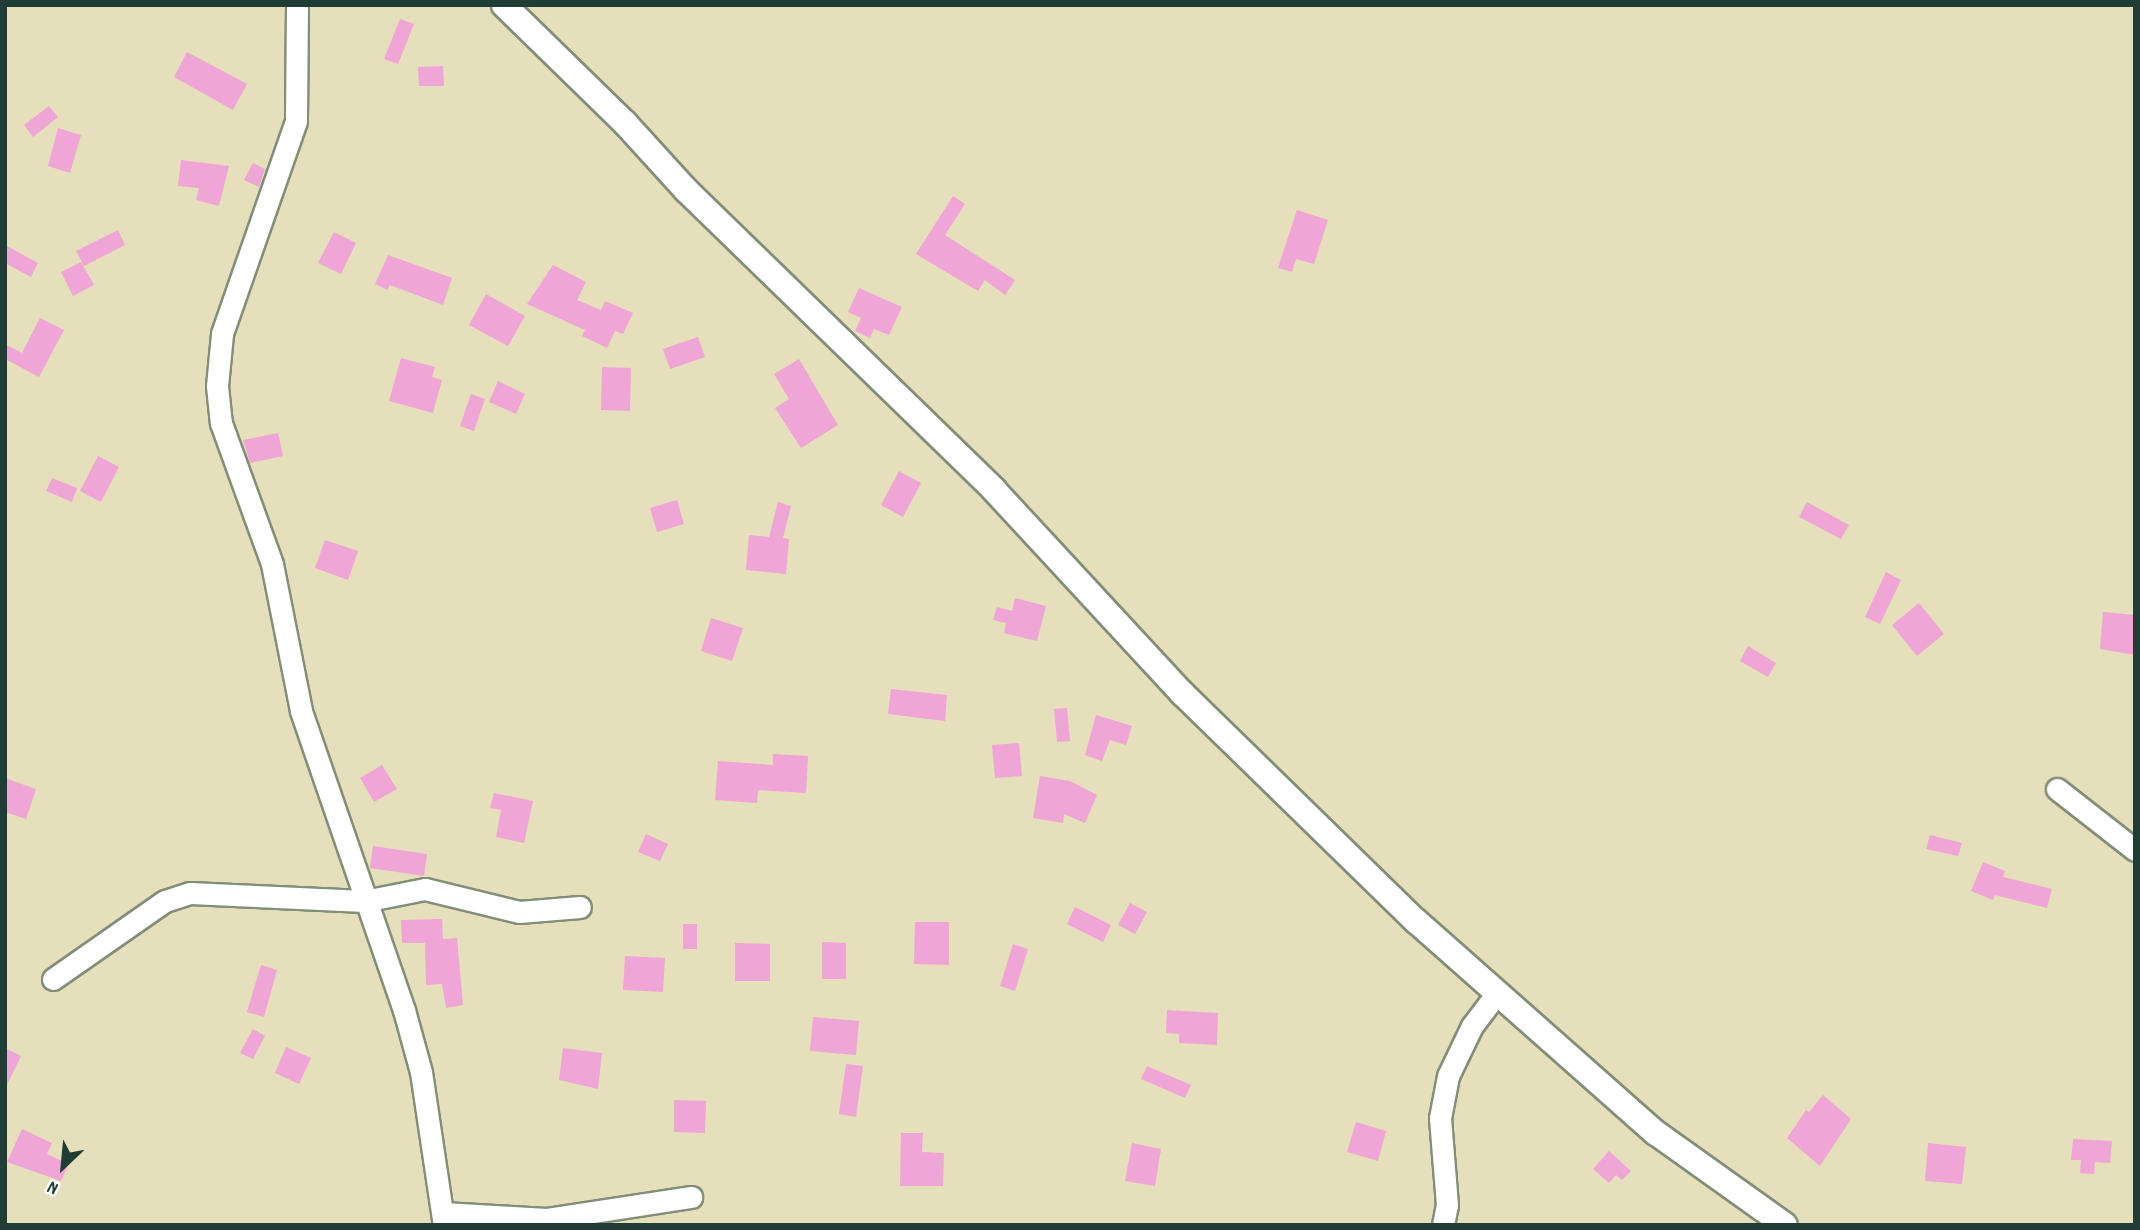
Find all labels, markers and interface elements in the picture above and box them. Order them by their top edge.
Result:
north arrow [28,1132,98,1202]
text: N [43,1172,64,1201]

